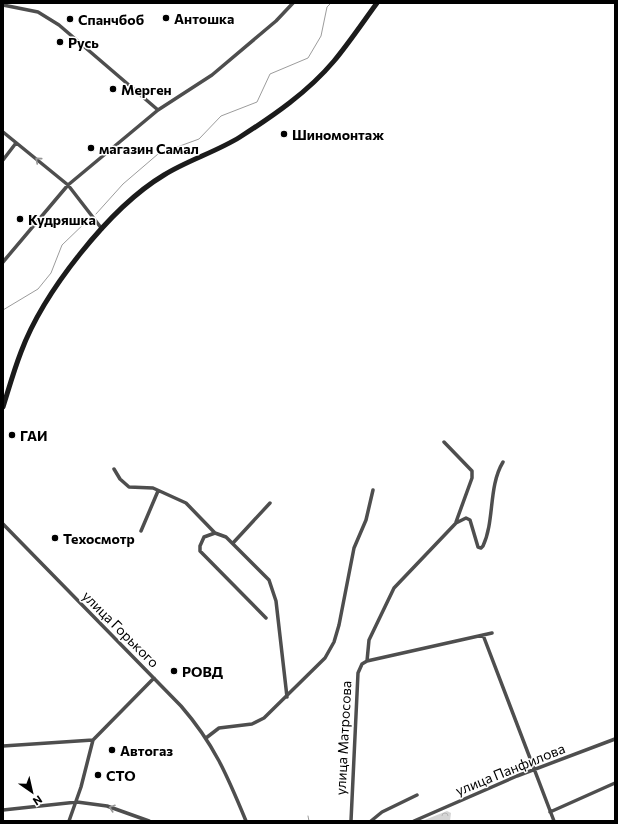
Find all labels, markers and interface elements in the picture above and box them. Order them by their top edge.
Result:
place label: Антошка [174,10,234,27]
place label: Спанчбоб [78,11,144,28]
marker: Антошка [161,13,171,23]
marker: Спанчбоб [65,14,75,24]
place label: Русь [68,34,99,51]
marker: Русь [55,37,65,47]
place label: Мерген [121,81,172,98]
marker: Мерген [108,84,118,94]
place label: Шиномонтаж [292,126,384,143]
marker: Шиномонтаж [279,129,289,139]
place label: магазин Самал [99,140,199,157]
marker: магазин Самал [86,143,96,153]
one-way arrow [35,158,42,165]
place label: Кудряшка [28,211,96,228]
marker: Кудряшка [15,214,25,224]
place label: ГАИ [20,427,47,444]
marker: ГАИ [7,430,17,440]
place label: Техосмотр [63,530,135,547]
marker: Техосмотр [50,533,60,543]
street label: улица Горького [79,587,163,671]
place label: РОВД [182,663,224,680]
marker: РОВД [169,666,179,676]
street label: улица Матросова [332,680,354,796]
street label: улица Панфилова [453,739,567,799]
place label: Автогаз [120,742,173,759]
marker: Автогаз [107,745,117,755]
place label: СТО [106,767,136,784]
marker: СТО [93,770,103,780]
north arrow [12,772,52,812]
text: N [31,793,45,808]
one-way arrow [109,804,116,813]

